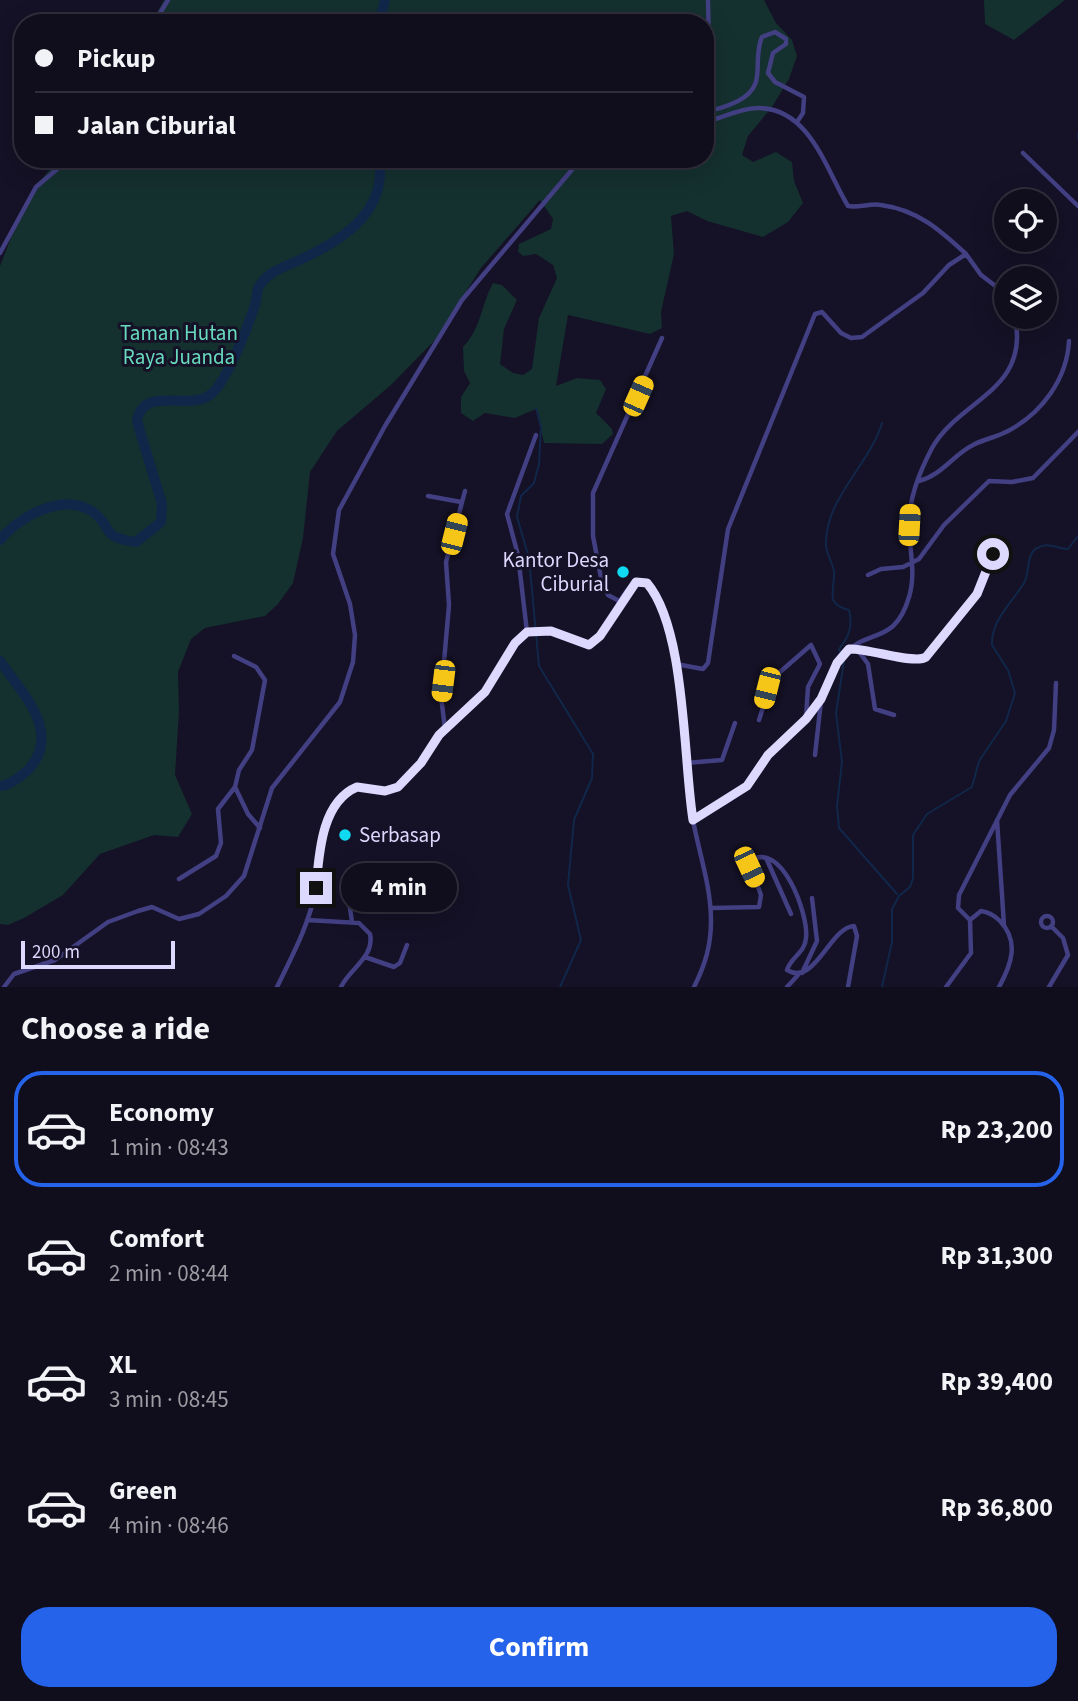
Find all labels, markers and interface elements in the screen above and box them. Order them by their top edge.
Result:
text: Pickup [77,40,155,77]
text: Jalan Ciburial [77,107,236,144]
map controls [994,189,1057,329]
button: locate [994,189,1057,252]
button: layers [994,266,1057,329]
park label: Taman Hutan Raya Juanda [120,318,238,372]
car [620,373,657,419]
car [898,503,921,547]
car [439,511,470,557]
route start [977,538,1009,570]
place label: Kantor Desa Ciburial [502,545,609,599]
marker: Kantor Desa Ciburial [615,564,631,580]
car [431,659,456,703]
car [752,665,783,711]
place label: Serbasap [359,820,441,850]
marker: Serbasap [337,827,353,843]
car [731,844,768,890]
callout: 4 min [340,864,456,912]
text: 4 min [371,871,427,904]
route end [300,872,332,904]
scale bar [21,938,175,970]
text: 200 m [32,939,80,966]
text: Choose a ride [21,1006,210,1052]
text: Economy [109,1094,214,1131]
icon: car [25,1098,88,1161]
text: Rp 23,200 [941,1111,1053,1148]
text: 1 min · 08:43 [109,1131,229,1164]
text: Comfort [109,1220,204,1257]
icon: car [25,1224,88,1287]
text: Rp 31,300 [941,1237,1053,1274]
text: 2 min · 08:44 [109,1257,229,1290]
text: XL [109,1346,137,1383]
icon: car [25,1350,88,1413]
text: Rp 39,400 [941,1363,1053,1400]
text: 3 min · 08:45 [109,1383,229,1416]
text: Green [109,1472,177,1509]
icon: car [25,1476,88,1539]
text: Rp 36,800 [941,1489,1053,1526]
text: 4 min · 08:46 [109,1509,229,1542]
button: Confirm [21,1607,1057,1687]

